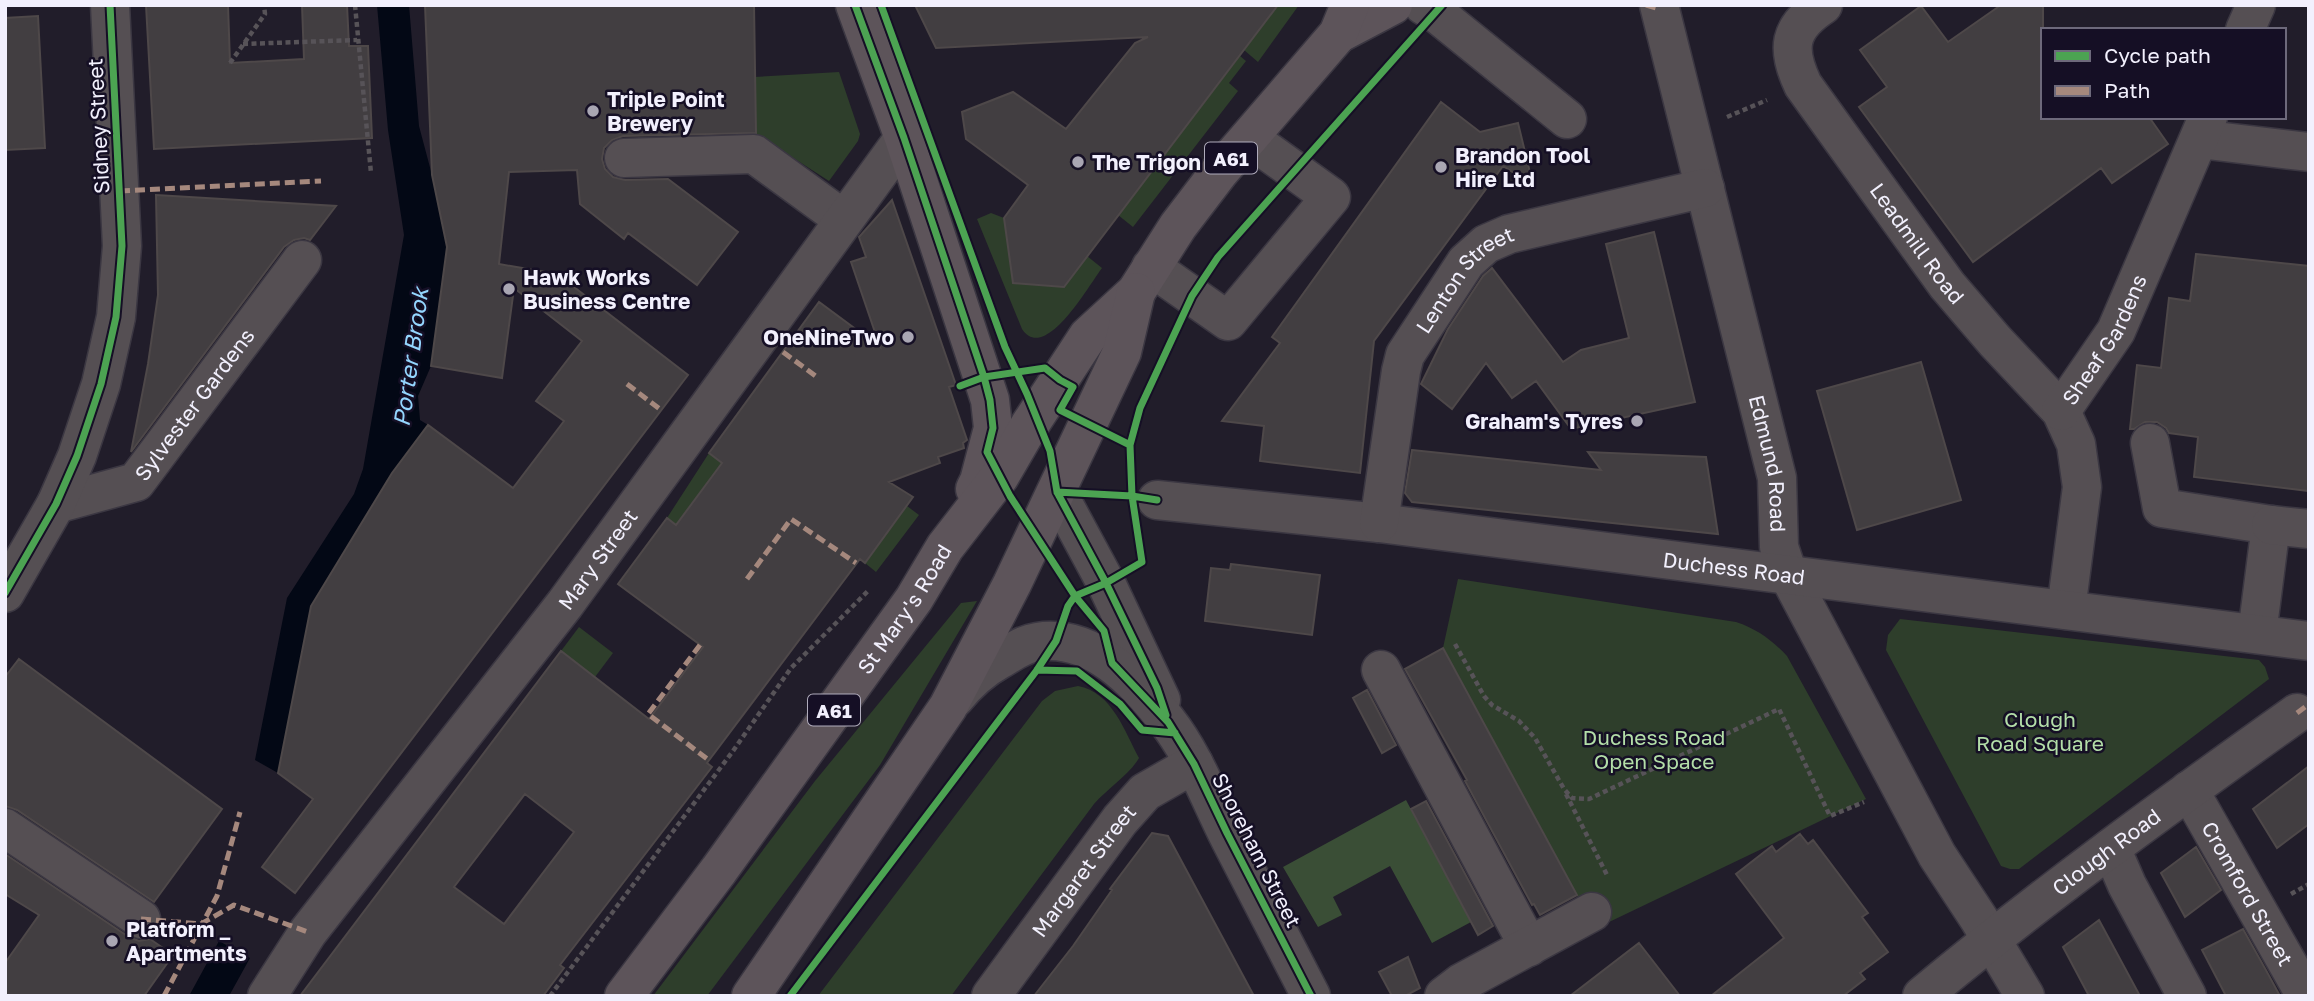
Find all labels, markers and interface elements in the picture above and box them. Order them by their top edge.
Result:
legend [2041,28,2286,119]
text: Cycle path [2104,42,2211,68]
street label: Sidney Street [81,57,115,195]
text: Path [2104,77,2151,103]
place label: Triple Point Brewery [607,86,725,136]
marker: Triple Point Brewery [585,103,601,119]
road number: A61 [1205,142,1257,174]
place label: Brandon Tool Hire Ltd [1455,142,1590,192]
place label: The Trigon [1092,149,1201,175]
marker: The Trigon [1070,154,1086,170]
marker: Brandon Tool Hire Ltd [1433,159,1449,175]
street label: Leadmill Road [1865,178,1970,309]
street label: Lenton Street [1410,221,1518,338]
place label: Hawk Works Business Centre [523,264,690,314]
street label: Sheaf Gardens [2056,270,2152,410]
marker: Hawk Works Business Centre [501,281,517,297]
water label: Porter Brook [386,284,434,428]
street label: Sylvester Gardens [129,323,260,486]
place label: OneNineTwo [763,324,894,350]
marker: OneNineTwo [900,329,916,345]
street label: Edmund Road [1744,392,1792,533]
place label: Graham's Tyres [1465,408,1623,434]
marker: Graham's Tyres [1629,413,1645,429]
street label: Mary Street [552,504,643,615]
street label: St Mary's Road [851,539,957,679]
street label: Duchess Road [1661,546,1807,590]
road number: A61 [808,694,860,726]
park label: Clough Road Square [1976,706,2104,756]
park label: Duchess Road Open Space [1583,724,1725,774]
street label: Shoreham Street [1207,768,1307,932]
street label: Margaret Street [1026,799,1141,942]
street label: Clough Road [2047,803,2165,901]
street label: Cromford Street [2196,817,2299,970]
place label: Platform _ Apartments [126,916,247,966]
marker: Platform _ Apartments [104,933,120,949]

